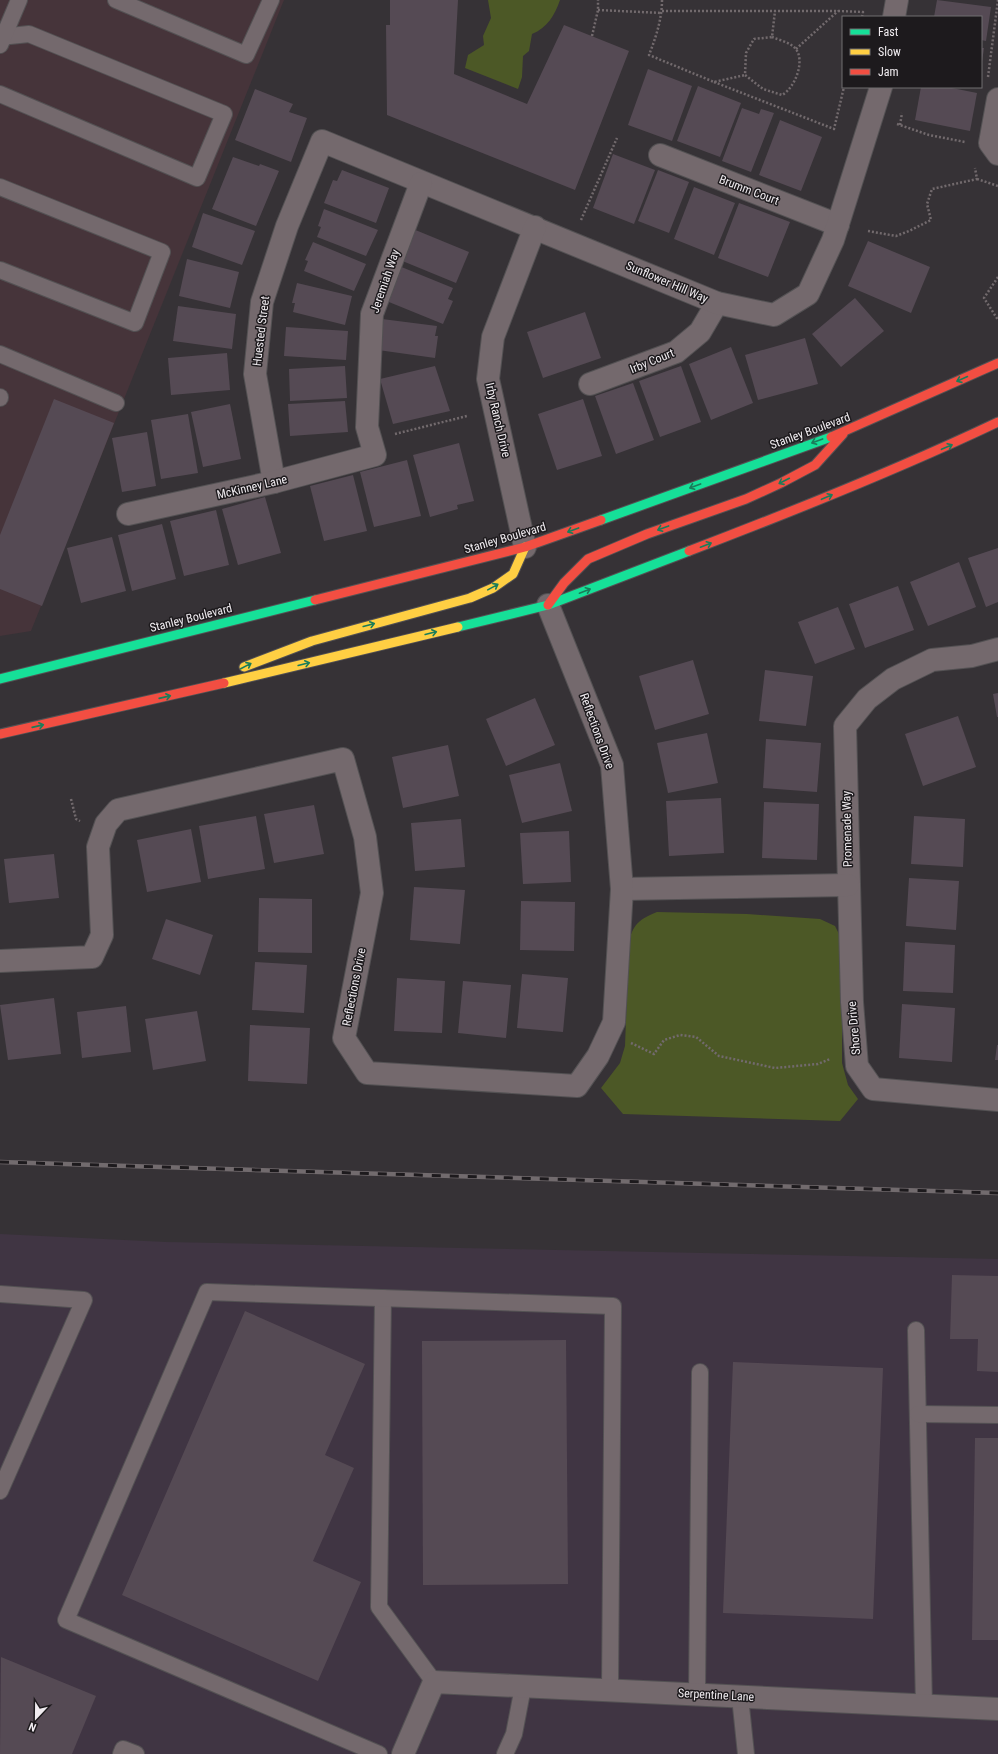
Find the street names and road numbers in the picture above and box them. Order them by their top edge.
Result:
street label: Brumm Court [717,172,781,208]
street label: Jeremiah Way [368,247,402,315]
street label: Sunflower Hill Way [624,258,710,306]
street label: Huested Street [250,295,272,367]
street label: Irby Court [628,346,677,376]
street label: Irby Ranch Drive [483,381,513,459]
street label: Stanley Boulevard [768,410,852,452]
street label: McKinney Lane [215,472,289,502]
street label: Stanley Boulevard [463,520,548,556]
street label: Stanley Boulevard [148,601,234,635]
street label: Reflections Drive [577,691,617,771]
street label: Promenade Way [839,791,855,867]
street label: Reflections Drive [340,946,369,1027]
street label: Shore Drive [845,1000,863,1055]
street label: Serpentine Lane [678,1686,755,1704]

